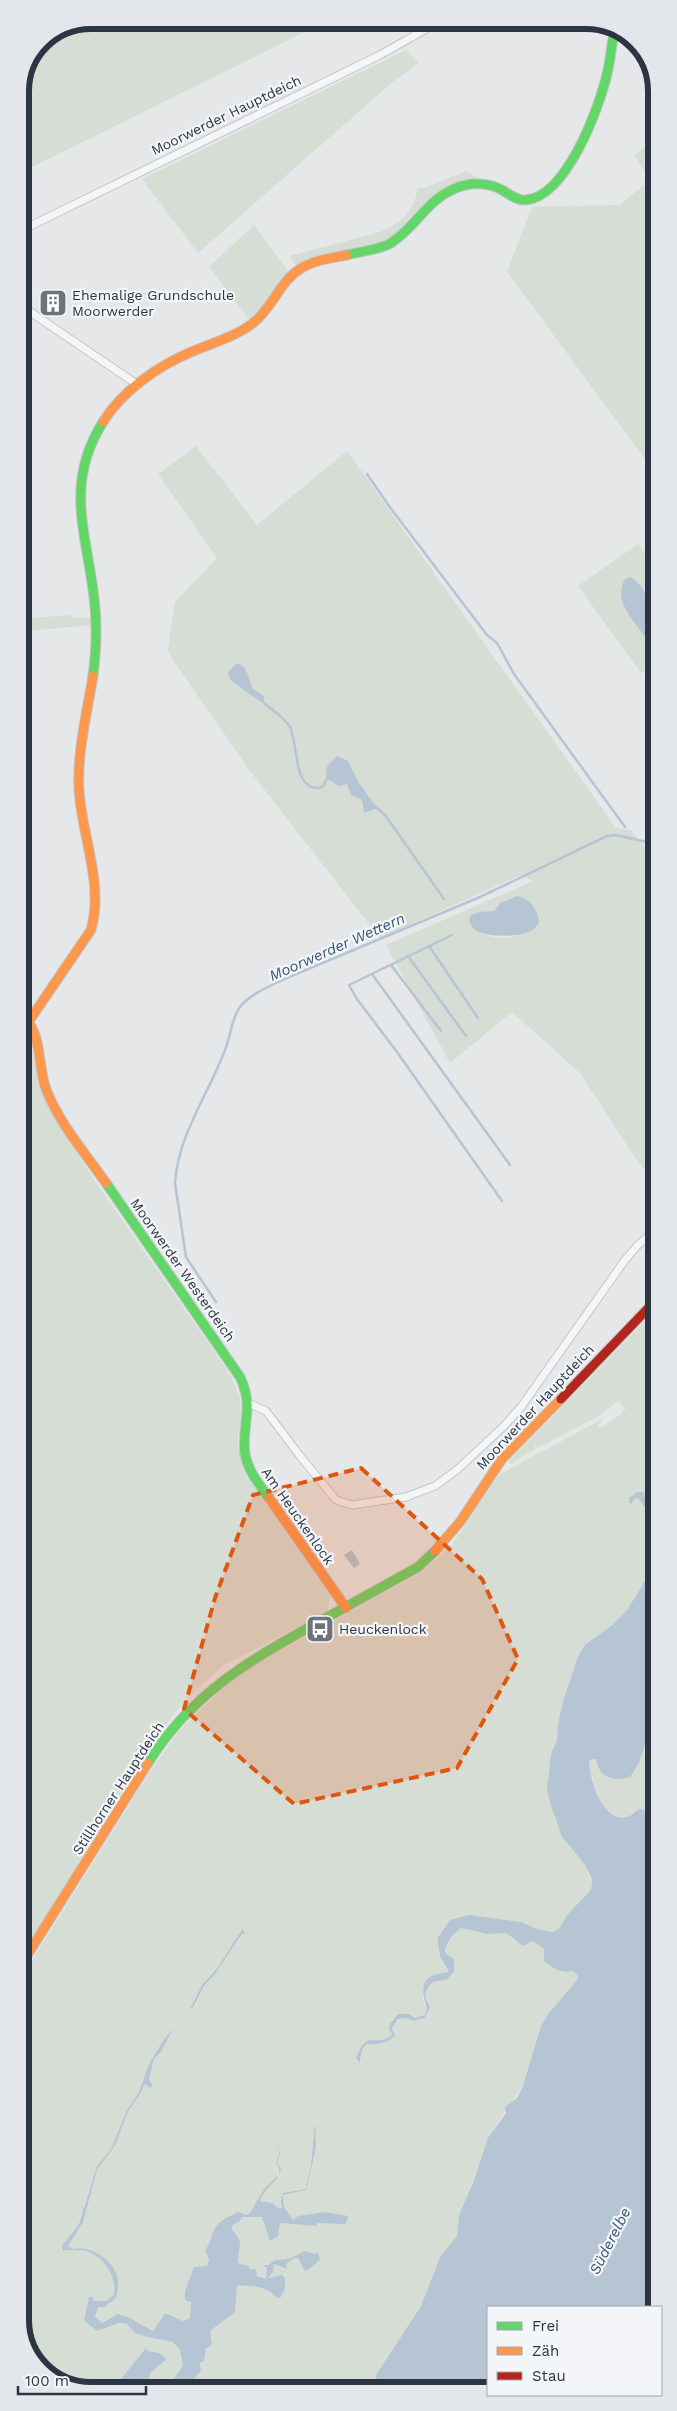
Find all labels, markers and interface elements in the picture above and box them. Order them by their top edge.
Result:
street label: Moorwerder Hauptdeich [148,72,304,158]
place label: Ehemalige Grundschule Moorwerder [72,287,234,319]
building icon: Ehemalige Grundschule Moorwerder [38,288,68,318]
water label: Moorwerder Wettern [266,909,408,985]
street label: Moorwerder Westerdeich [127,1195,239,1345]
street label: Moorwerder Hauptdeich [473,1341,597,1473]
street label: Am Heuckenlock [258,1464,338,1568]
bus stop icon: Heuckenlock [305,1614,335,1644]
place label: Heuckenlock [339,1621,427,1637]
street label: Stillhorner Hauptdeich [69,1719,167,1857]
water label: Süderelbe [585,2204,635,2278]
legend [487,2306,662,2396]
text: Frei [532,2317,559,2335]
text: Zäh [532,2342,559,2360]
scale bar [18,2364,145,2396]
text: Stau [532,2367,566,2385]
text: 100 m [25,2372,69,2390]

